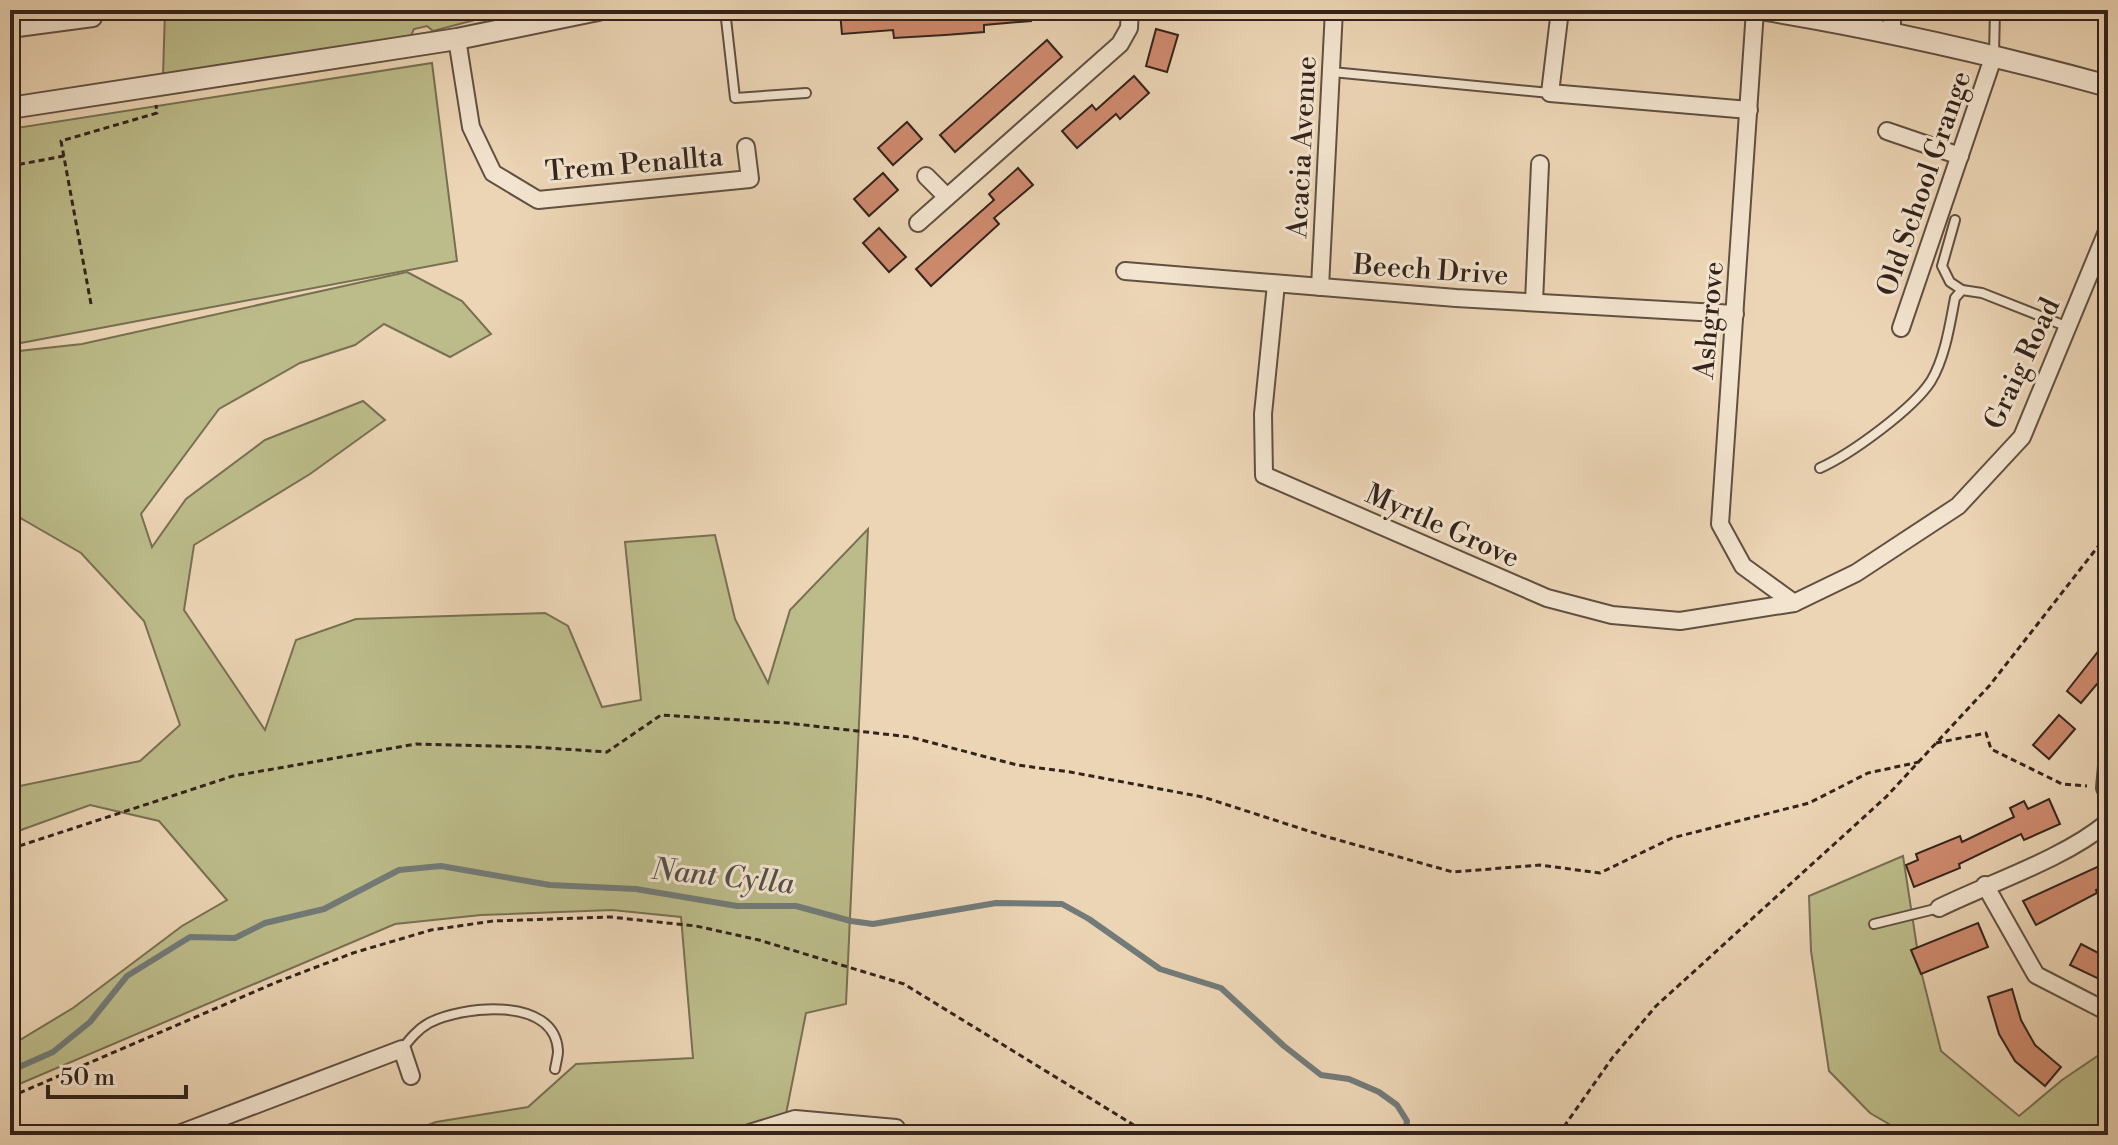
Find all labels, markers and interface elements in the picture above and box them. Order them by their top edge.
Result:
street label: Acacia Avenue [1280,55,1325,240]
street label: Old School Grange [1869,66,1979,301]
street label: Trem Penallta [544,139,725,190]
street label: Beech Drive [1351,248,1510,293]
street label: Ashgrove [1687,260,1732,381]
street label: Graig Road [1977,292,2068,435]
street label: Myrtle Grove [1360,477,1525,576]
water label: Nant Cylla [649,851,796,903]
scale bar [48,1049,186,1099]
text: 50 m [60,1063,115,1093]

